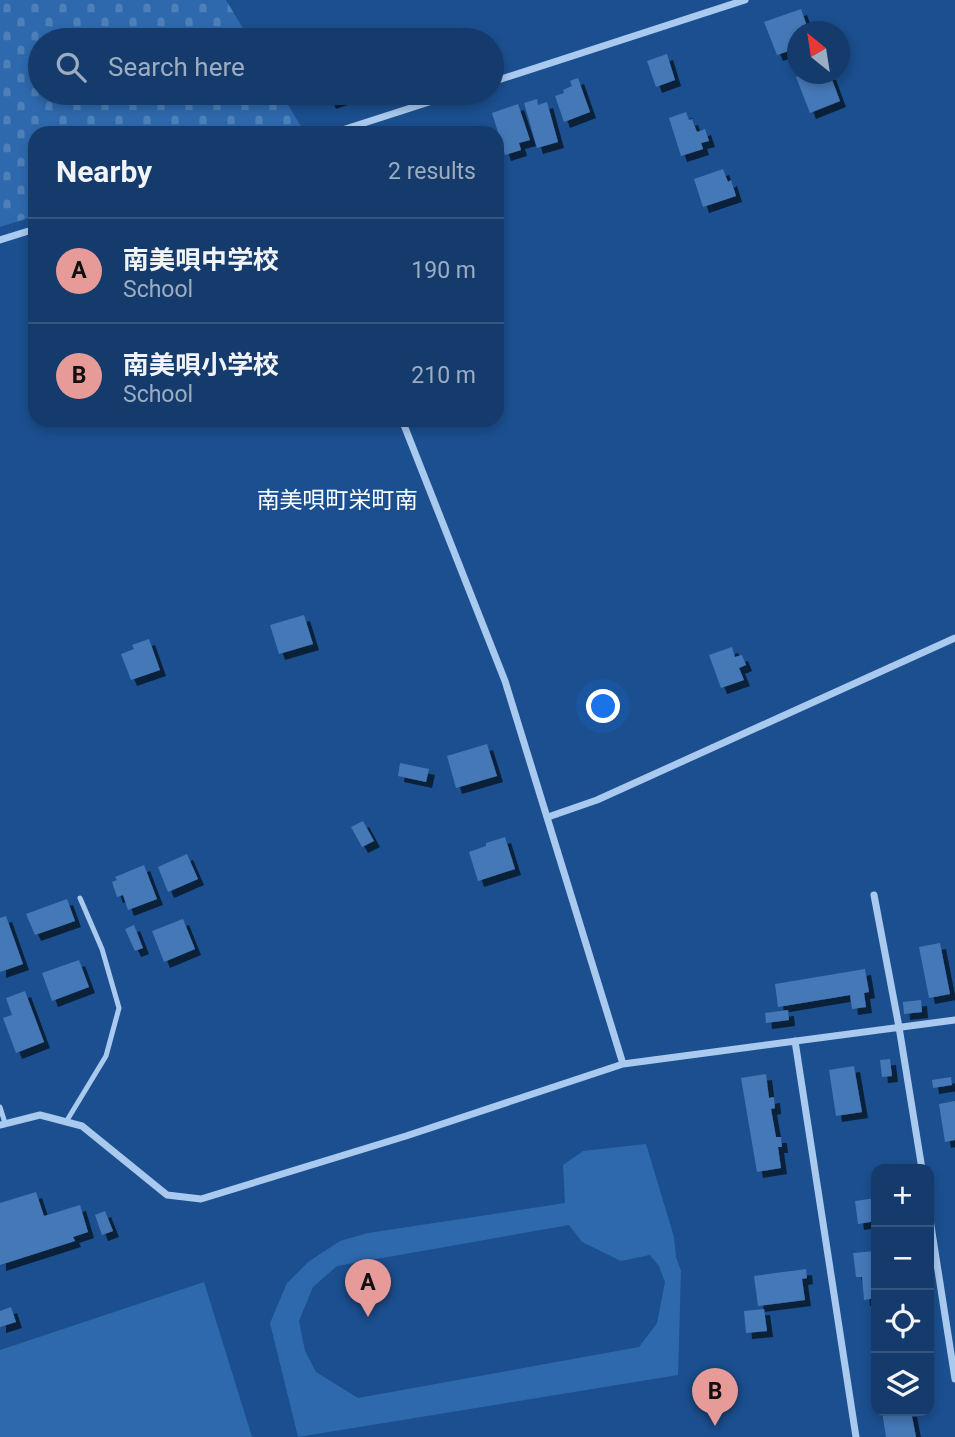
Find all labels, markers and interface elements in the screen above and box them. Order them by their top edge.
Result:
north arrow [787,21,850,84]
search box [28,28,504,105]
icon: search [52,48,90,86]
text: Search here [108,52,245,82]
text: Nearby [56,154,152,189]
text: 2 results [388,158,476,185]
text: 南美唄中学校 [123,245,279,275]
text: A [71,257,87,284]
text: 190 m [411,257,476,284]
text: School [123,276,193,303]
text: 南美唄小学校 [123,350,279,380]
text: B [72,362,86,389]
text: 210 m [411,362,476,389]
text: School [123,381,193,408]
district label: 南美唄町栄町南 [257,487,418,514]
your location [586,689,620,723]
map controls [871,1164,934,1416]
button: + [871,1164,934,1227]
button: − [871,1227,934,1290]
pin: A [345,1259,391,1317]
button: locate [871,1290,934,1353]
button: layers [871,1353,934,1416]
pin: B [692,1368,738,1426]

